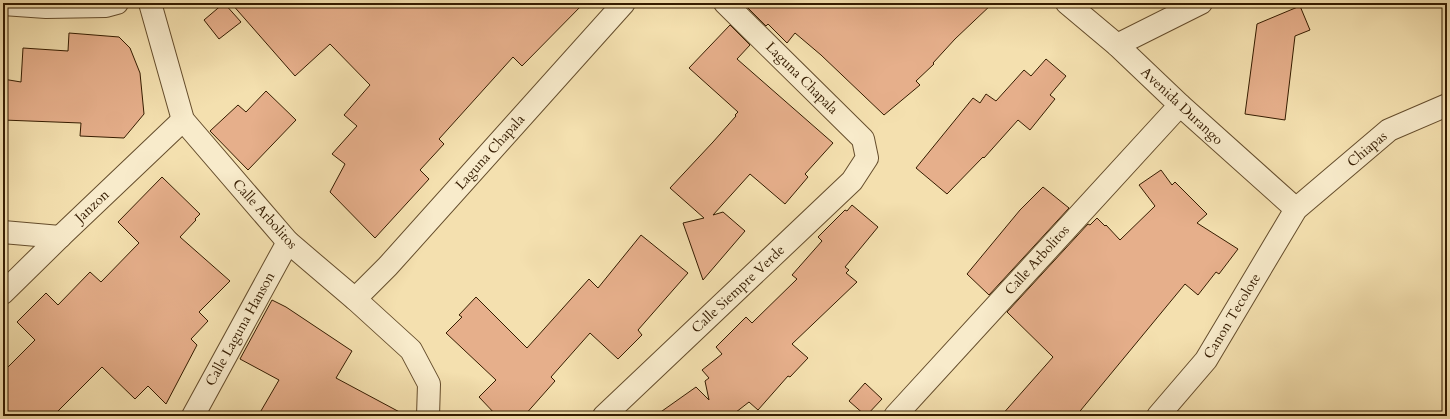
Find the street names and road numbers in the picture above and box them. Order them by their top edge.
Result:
street label: Laguna Chapala [762,38,842,118]
street label: Avenida Durango [1137,63,1228,149]
street label: Laguna Chapala [451,110,529,194]
street label: Chiapas [1343,127,1391,171]
street label: Calle Arbolitos [228,175,302,253]
street label: Janzon [69,185,113,228]
street label: Calle Arbolitos [1000,221,1074,299]
street label: Calle Siempre Verde [687,241,789,337]
street label: Calle Laguna Hanson [201,269,279,389]
street label: Canon Tecolote [1199,270,1265,362]

